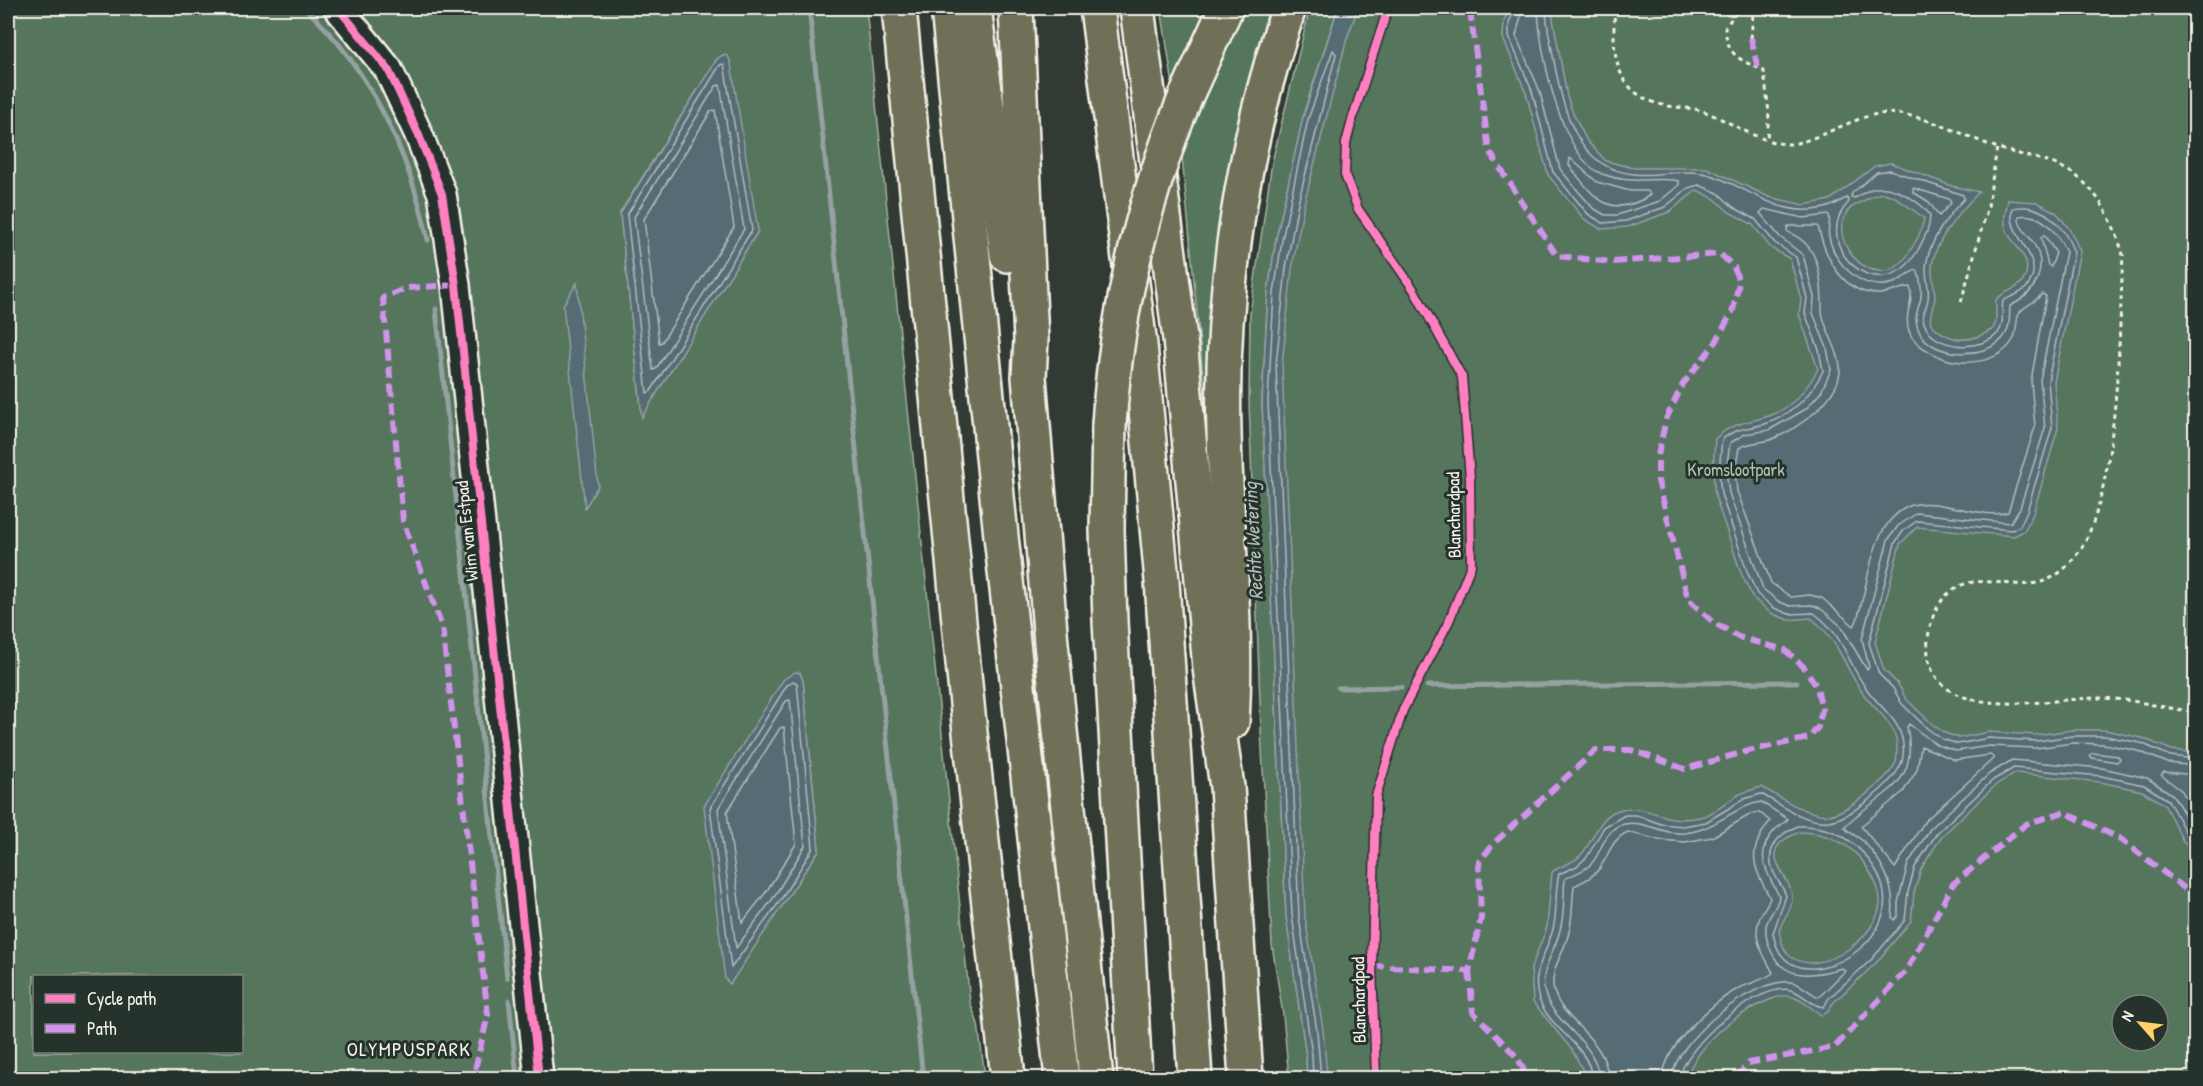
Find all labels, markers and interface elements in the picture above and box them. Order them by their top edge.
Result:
park label: Kromslootpark [1687,457,1785,482]
street label: Blanchardpad [1440,472,1467,558]
street label: Wim van Estpad [449,480,484,583]
water label: Rechte Wetering [1236,480,1270,601]
street label: Blanchardpad [1345,957,1372,1043]
legend [33,975,243,1053]
text: Cycle path [87,986,157,1011]
north arrow [2110,993,2170,1053]
text: N [2115,1007,2139,1025]
text: Path [87,1016,117,1041]
district label: OLYMPUSPARK [347,1035,471,1062]

